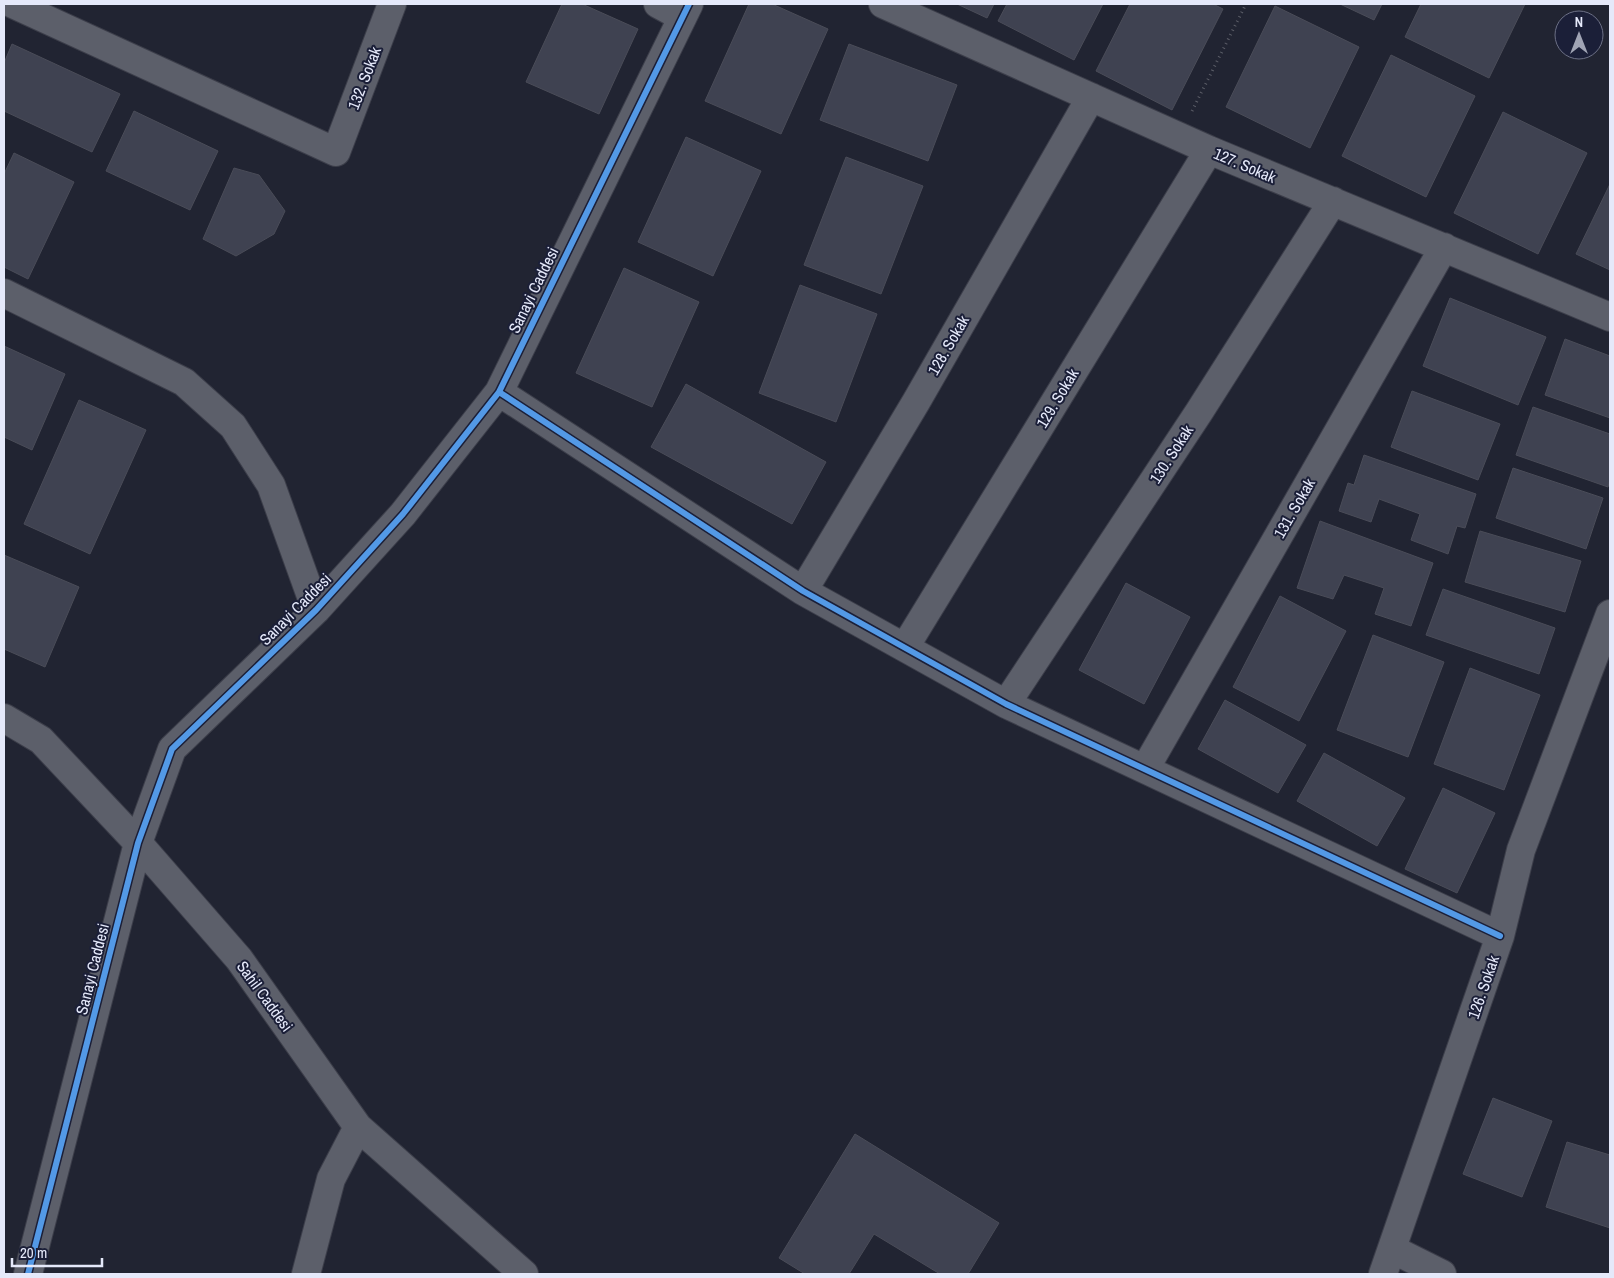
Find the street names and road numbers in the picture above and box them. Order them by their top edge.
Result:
street label: 132. Sokak [342,43,386,113]
street label: 127. Sokak [1210,142,1280,188]
street label: Sanayi Caddesi [503,243,563,337]
street label: 128. Sokak [922,311,974,379]
street label: 129. Sokak [1031,364,1084,432]
street label: 130. Sokak [1144,420,1198,488]
street label: 131. Sokak [1268,474,1320,542]
street label: Sanayi Caddesi [254,568,336,650]
street label: Sanayi Caddesi [70,921,114,1017]
street label: 126. Sokak [1462,952,1504,1022]
street label: Sahil Caddesi [232,956,298,1036]

